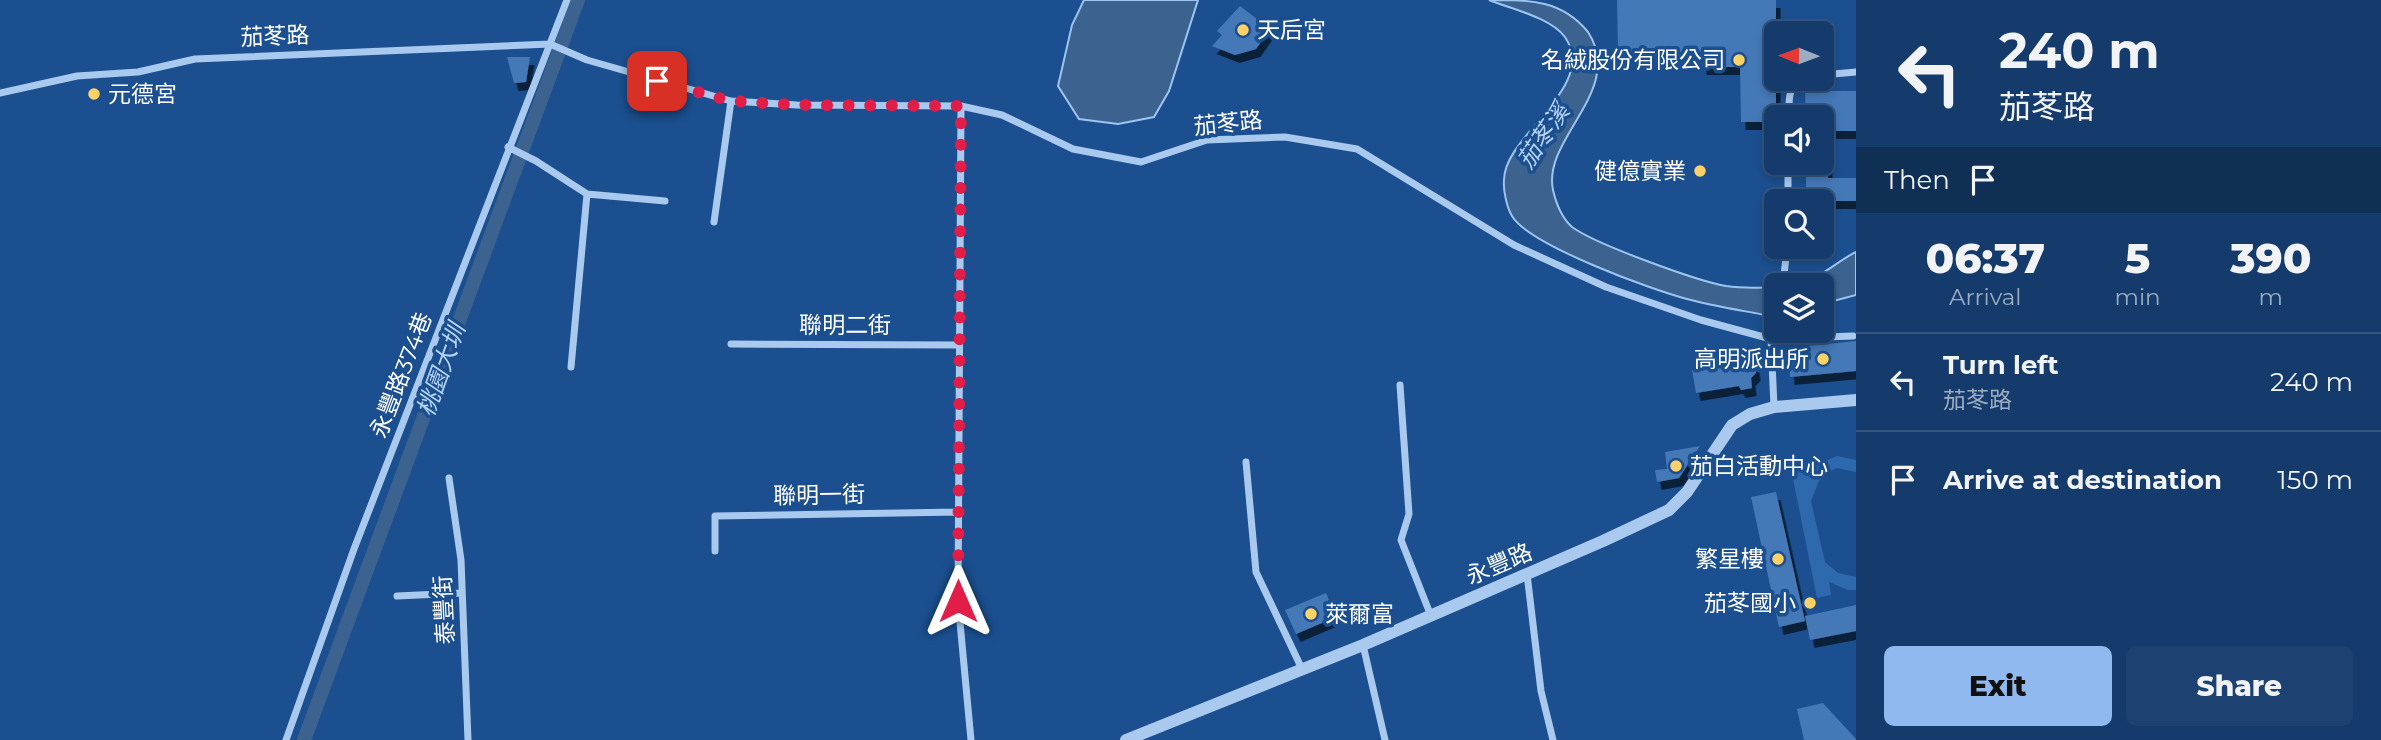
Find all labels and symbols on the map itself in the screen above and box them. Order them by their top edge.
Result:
place label: 天后宮 [1257,16,1326,44]
street label: 茄苳路 [240,21,310,51]
north arrow [1764,21,1834,91]
marker: 天后宮 [1235,22,1251,38]
place label: 名絨股份有限公司 [1541,46,1725,74]
pin [627,51,687,111]
marker: 名絨股份有限公司 [1731,52,1747,68]
place label: 元德宮 [108,80,177,108]
marker: 元德宮 [86,86,102,102]
water label: 茄苳溪 [1511,96,1577,174]
street label: 茄苳路 [1192,105,1264,141]
place label: 健億實業 [1594,157,1686,185]
marker: 健億實業 [1692,163,1708,179]
street label: 永豐路374巷 [364,308,438,442]
street label: 聯明二街 [799,311,891,339]
water label: 桃園大圳 [411,317,472,420]
place label: 高明派出所 [1694,345,1809,373]
marker: 高明派出所 [1815,351,1831,367]
place label: 茄白活動中心 [1690,452,1828,480]
marker: 茄白活動中心 [1668,458,1684,474]
street label: 聯明一街 [773,480,865,510]
street label: 永豐路 [1462,538,1536,590]
place label: 繁星樓 [1695,545,1764,573]
marker: 繁星樓 [1770,551,1786,567]
position arrow [921,564,995,638]
street label: 泰豐街 [428,575,460,645]
place label: 茄苳國小 [1704,589,1796,617]
marker: 茄苳國小 [1802,595,1818,611]
place label: 萊爾富 [1325,600,1394,628]
marker: 萊爾富 [1303,606,1319,622]

